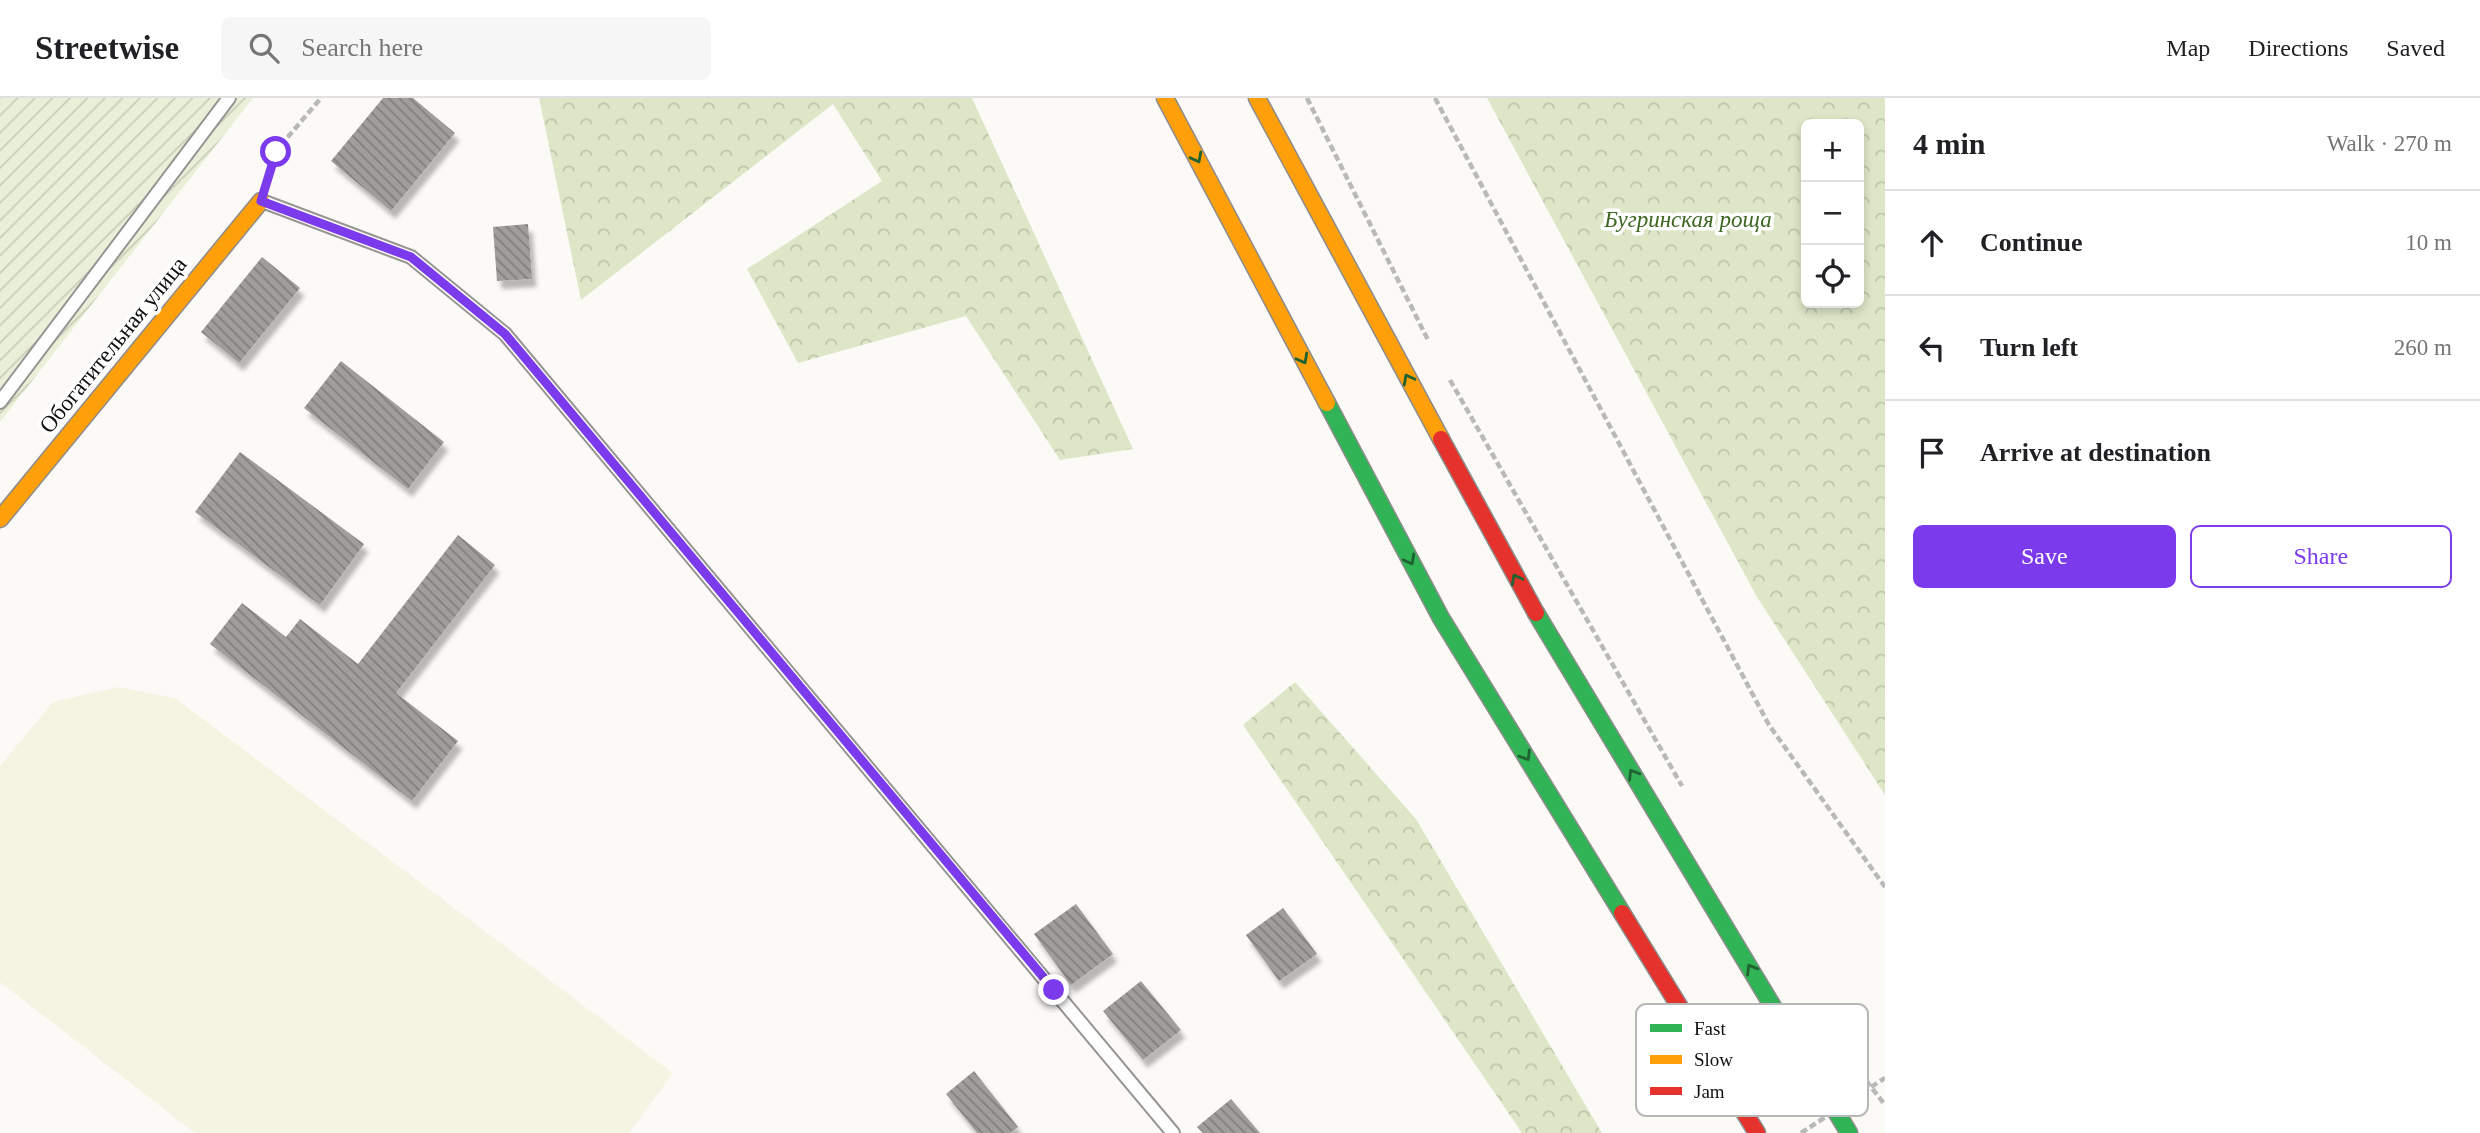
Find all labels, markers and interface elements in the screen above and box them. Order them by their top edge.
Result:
search box [221,17,711,80]
icon: search [245,29,283,67]
text: Streetwise [35,30,179,66]
text: Search here [301,33,423,62]
text: Map [2166,35,2210,61]
text: Directions [2248,35,2348,61]
text: Saved [2386,35,2445,61]
map controls [1801,119,1864,308]
button: + [1801,119,1864,182]
text: 4 min [1913,127,1986,160]
text: Walk · 270 m [2327,131,2452,156]
route start [260,136,291,167]
one-way arrow [1189,151,1202,163]
button: − [1801,182,1864,245]
park label: Бугринская роща [1603,207,1772,232]
icon: ahead [1913,224,1951,262]
text: Continue [1980,228,2083,257]
text: 10 m [2405,230,2452,255]
button: locate [1801,245,1864,308]
street label: Обогатительная улица [34,252,192,438]
icon: left [1913,329,1951,367]
text: Turn left [1980,333,2078,362]
text: 260 m [2394,335,2452,360]
one-way arrow [1295,352,1309,364]
one-way arrow [1403,374,1417,386]
icon: arrive [1913,434,1951,472]
text: Arrive at destination [1980,438,2211,467]
button: Save [1913,525,2176,588]
button: Share [2190,525,2452,588]
one-way arrow [1402,553,1415,565]
one-way arrow [1511,574,1525,587]
one-way arrow [1517,749,1530,762]
one-way arrow [1629,769,1642,782]
one-way arrow [1746,964,1759,977]
route end [1038,974,1069,1005]
legend [1636,1004,1868,1116]
text: Fast [1694,1018,1726,1039]
text: Slow [1694,1049,1733,1070]
text: Jam [1694,1081,1725,1102]

